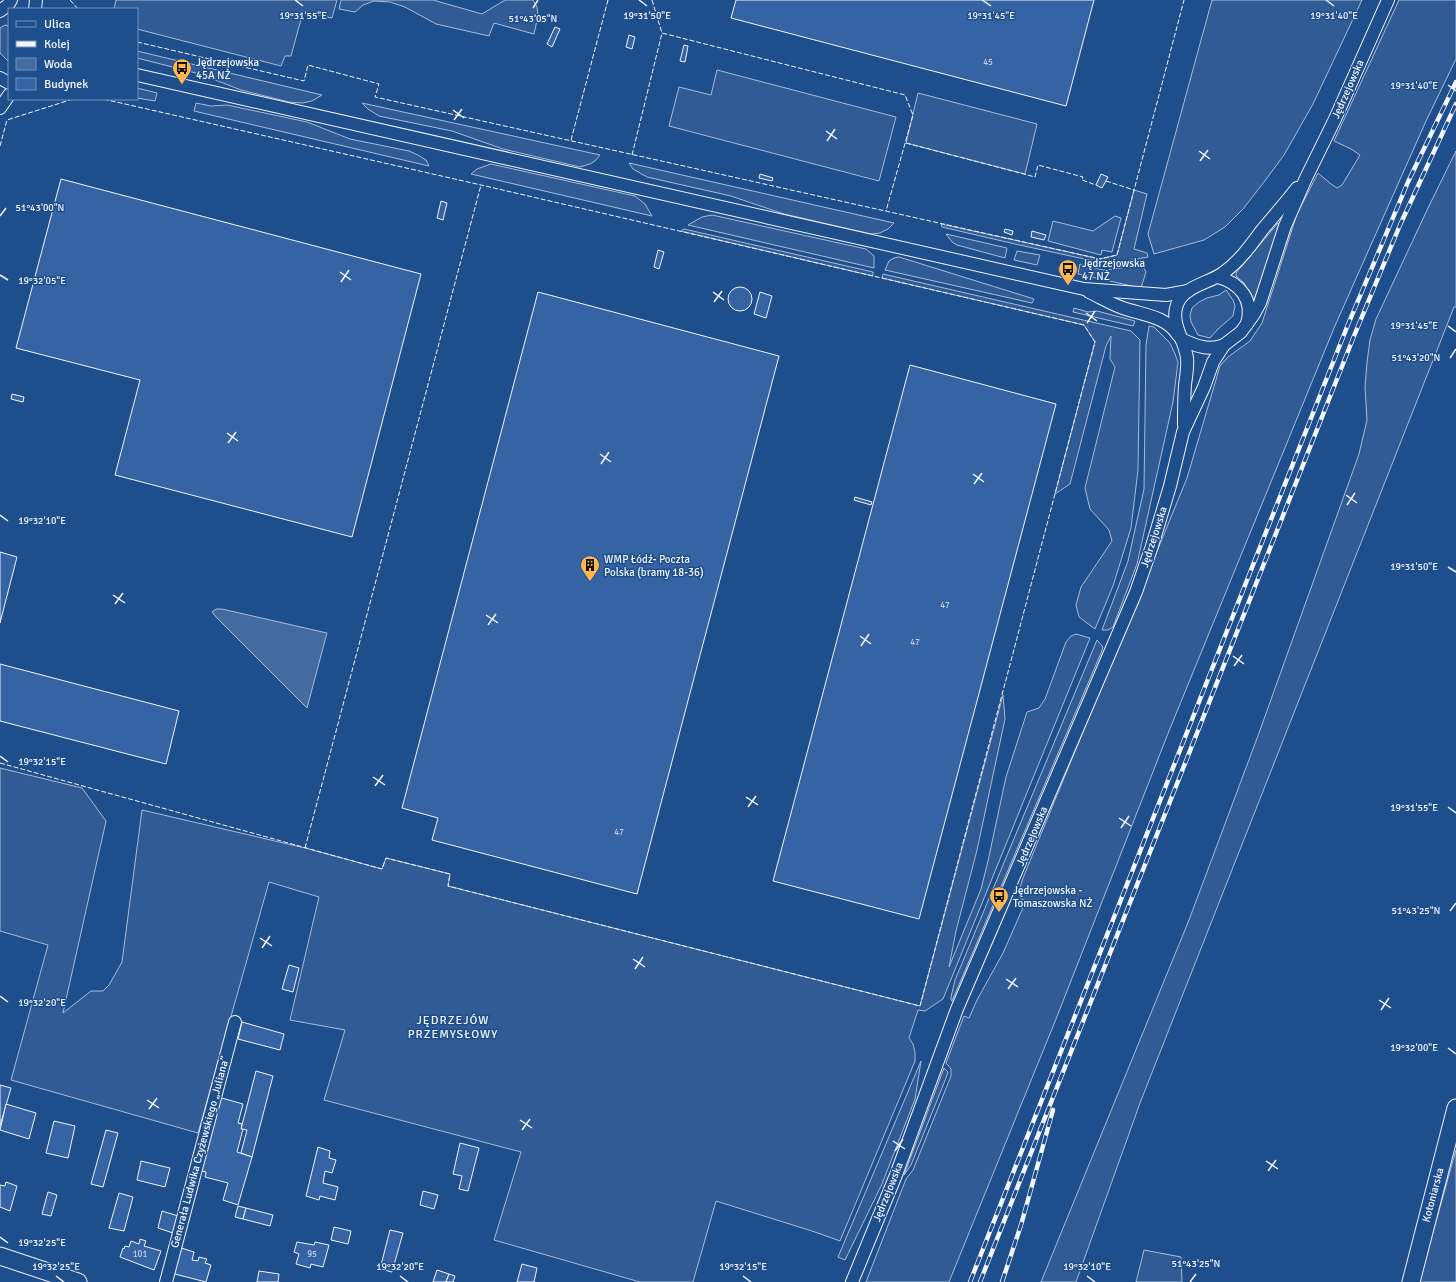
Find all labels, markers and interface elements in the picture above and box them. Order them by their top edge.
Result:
legend [8,8,138,100]
text: 19°31'55"E [279,10,327,22]
text: 19°31'50"E [623,10,671,22]
text: 19°31'45"E [967,10,1015,22]
text: 19°31'40"E [1310,10,1358,22]
text: 51°43'05"N [509,13,557,25]
text: Ulica [44,17,71,32]
text: Kolej [44,37,70,52]
place label: Jędrzejowska 45A NŻ [196,56,260,82]
text: Woda [44,57,72,72]
bus stop icon: Jędrzejowska 45A NŻ [171,57,193,85]
house number: 45 [983,57,993,68]
street label: Jędrzejowska [1329,57,1367,121]
text: Budynek [44,77,88,92]
text: 19°31'40"E [1390,80,1438,92]
text: 51°43'00"N [16,202,64,214]
place label: Jędrzejowska 47 NŻ [1082,257,1146,283]
bus stop icon: Jędrzejowska 47 NŻ [1057,258,1079,286]
text: 19°32'05"E [18,275,66,287]
text: 19°31'45"E [1390,320,1438,332]
text: 51°43'20"N [1392,352,1440,364]
street label: Jędrzejowska [1138,505,1170,569]
text: 19°32'10"E [18,515,66,527]
place label: WMP Łódź- Poczta Polska (bramy 18-36) [604,553,704,579]
building icon: WMP Łódź- Poczta Polska (bramy 18-36) [579,554,601,582]
text: 19°31'50"E [1390,561,1438,573]
house number: 47 [940,600,950,611]
house number: 47 [910,637,920,648]
text: 19°32'15"E [18,756,66,768]
text: 19°31'55"E [1390,802,1438,814]
street label: Jędrzejowska [1014,804,1050,868]
house number: 47 [614,827,624,838]
place label: Jędrzejowska - Tomaszowska NŻ [1013,884,1093,910]
bus stop icon: Jędrzejowska - Tomaszowska NŻ [988,885,1010,913]
text: 51°43'25"N [1392,905,1440,917]
text: 19°32'20"E [18,997,66,1009]
district label: JĘDRZEJÓW PRZEMYSŁOWY [408,1013,498,1042]
text: 19°32'00"E [1390,1042,1438,1054]
street label: Generała Ludwika Czyżewskiego „Juliana” [168,1054,232,1249]
street label: Jędrzejowska [870,1160,906,1224]
street label: Kotoniarska [1419,1166,1447,1224]
text: 19°32'25"E [18,1237,66,1249]
house number: 101 [133,1249,147,1260]
house number: 95 [307,1249,317,1260]
text: 51°43'25"N [1172,1258,1220,1270]
text: 19°32'25"E [32,1261,80,1273]
text: 19°32'20"E [376,1261,424,1273]
text: 19°32'15"E [719,1261,767,1273]
text: 19°32'10"E [1063,1261,1111,1273]

